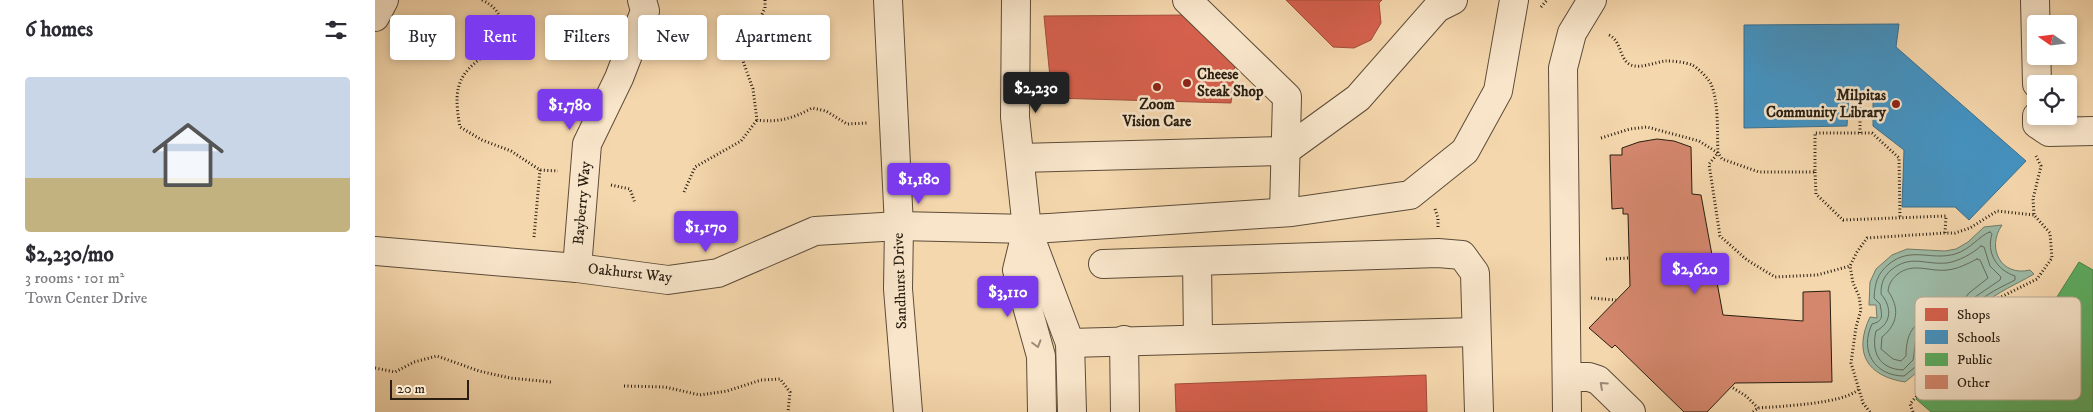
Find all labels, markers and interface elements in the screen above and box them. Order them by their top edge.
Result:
chip: Buy [390,15,455,60]
chip: Rent [465,15,535,60]
chip: Filters [545,15,628,60]
chip: New [638,15,707,60]
chip: Apartment [717,15,830,60]
north arrow [2027,15,2077,65]
map controls [2027,15,2077,125]
icon: filters [322,16,350,44]
text: 6 homes [25,17,93,43]
place label: Cheese Steak Shop [1197,65,1264,101]
pin: $2,230 [995,72,1077,114]
button: locate [2027,75,2077,125]
marker: Cheese Steak Shop [1181,77,1193,89]
text: $2,230 [1014,78,1058,98]
marker: Zoom Vision Care [1151,81,1163,93]
place label: Milpitas Community Library [1766,86,1887,122]
pin: $1,780 [529,88,611,131]
text: $1,780 [549,95,591,115]
place label: Zoom Vision Care [1122,95,1192,131]
marker: Milpitas Community Library [1890,98,1902,110]
icon: home [143,110,233,200]
street label: Bayberry Way [569,160,595,246]
pin: $1,180 [878,162,960,205]
text: $1,180 [898,169,940,189]
pin: $1,170 [665,210,747,253]
text: $1,170 [685,217,727,237]
street label: Sandhurst Drive [889,232,911,330]
text: $2,230/mo [25,242,114,268]
pin: $2,620 [1654,252,1736,295]
street label: Oakhurst Way [587,259,674,287]
text: $2,620 [1672,259,1718,279]
text: 3 rooms · 101 m² [25,268,124,288]
pin: $3,110 [967,276,1049,318]
text: $3,110 [988,282,1028,302]
text: Town Center Drive [25,288,147,308]
legend [1915,297,2081,400]
text: Shops [1957,306,1990,324]
text: Schools [1957,329,2000,347]
one-way arrow [1032,339,1042,347]
text: Public [1957,351,1992,369]
text: Other [1957,374,1990,392]
scale bar [390,377,469,400]
text: 20 m [397,380,425,398]
one-way arrow [1600,382,1609,391]

